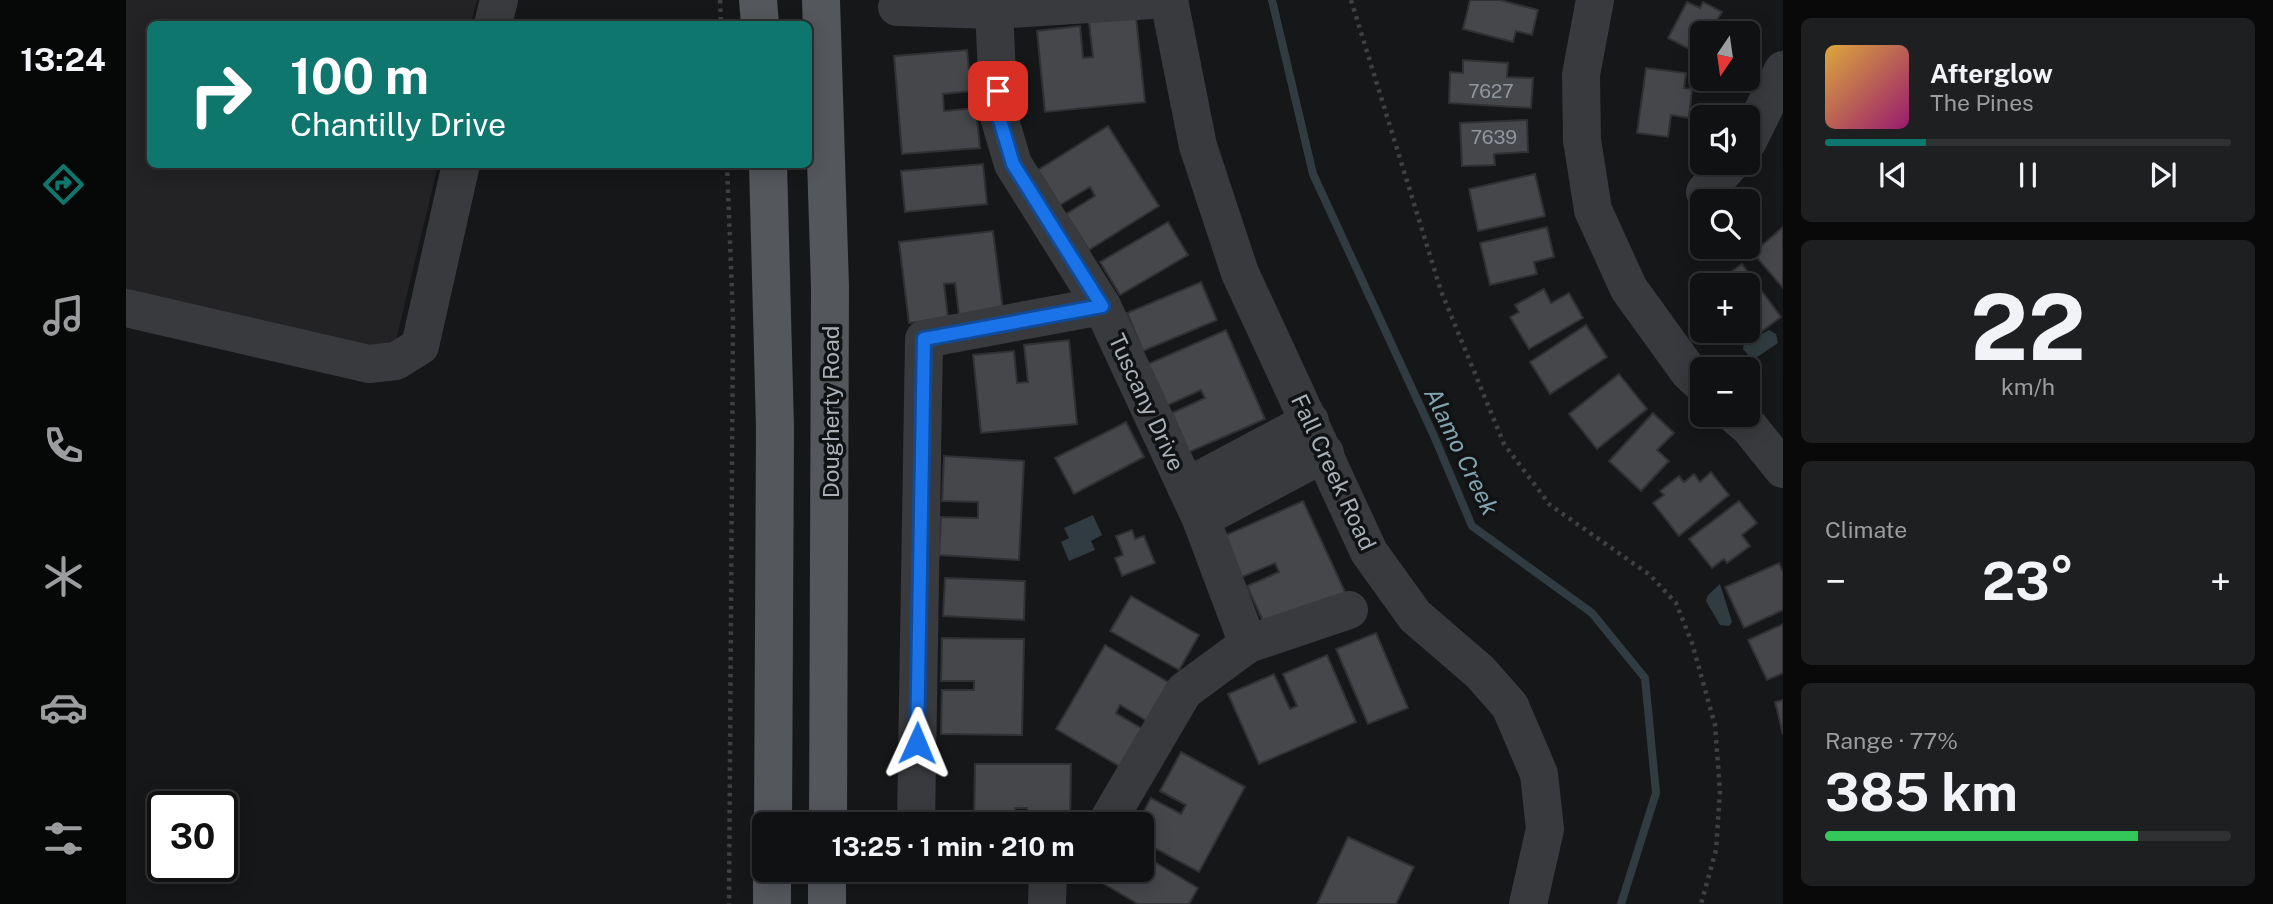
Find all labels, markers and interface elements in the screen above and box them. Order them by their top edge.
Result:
north arrow [1690,21,1760,91]
map controls [1690,21,1760,427]
text: 13:24 [20,41,106,78]
text: 100 m [290,47,429,105]
icon: right [175,49,266,140]
text: Afterglow [1930,58,2053,89]
pin [968,61,1028,121]
icon: arrive [979,72,1017,110]
house number: 7627 [1468,80,1514,102]
text: The Pines [1930,89,2034,116]
button: sound [1690,105,1760,175]
text: Chantilly Drive [290,106,506,143]
house number: 7639 [1471,126,1517,148]
icon: previous [1874,156,1912,194]
icon: pause [2009,156,2047,194]
icon: next [2144,156,2182,194]
icon: directions [39,160,88,209]
button: search [1690,189,1760,259]
button: + [1690,273,1760,343]
text: 22 [1970,274,2086,380]
icon: music [39,291,88,340]
street label: Dougherty Road [817,326,844,498]
street label: Tuscany Drive [1103,329,1191,475]
button: − [1690,357,1760,427]
text: km/h [2001,373,2055,400]
water label: Alamo Creek [1419,383,1505,519]
street label: Fall Creek Road [1286,390,1382,554]
icon: phone [39,421,88,470]
text: Climate [1825,516,1907,543]
text: 23° [1982,551,2074,612]
icon: climate [39,552,88,601]
text: − [1825,559,1846,604]
text: + [2210,559,2231,604]
icon: car [39,683,88,732]
position arrow [880,706,954,780]
text: Range · 77% [1825,727,1958,754]
text: 385 km [1825,762,2018,823]
speed limit sign: 30 [147,791,238,882]
icon: filters [39,814,88,863]
text: 13:25 · 1 min · 210 m [831,831,1075,862]

